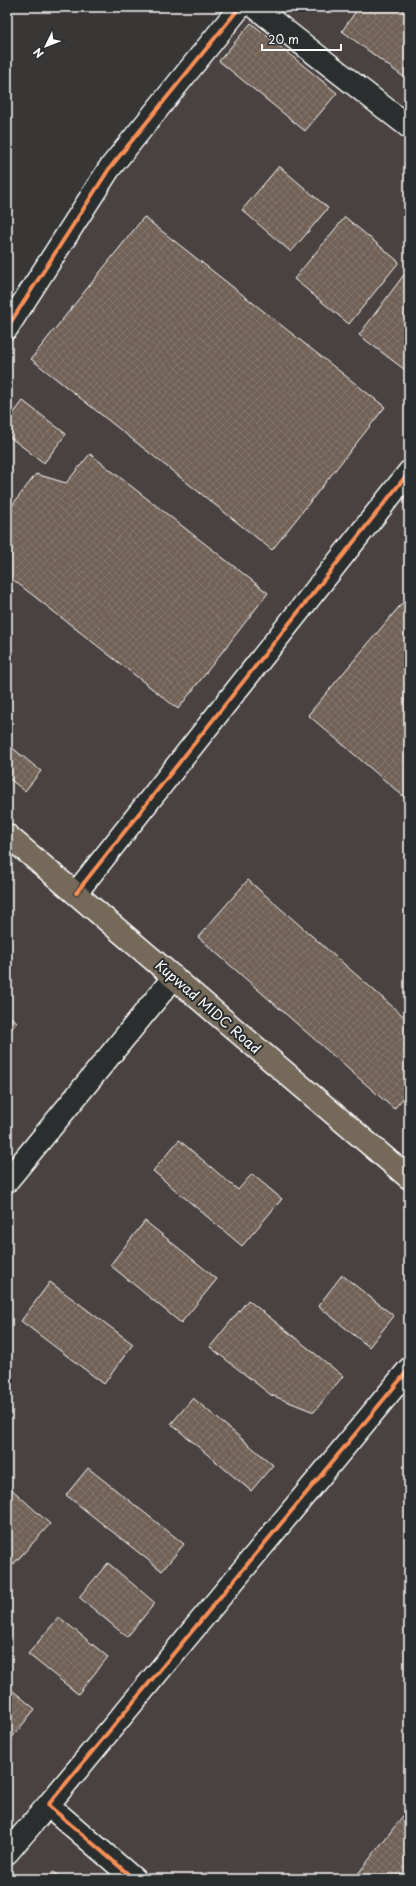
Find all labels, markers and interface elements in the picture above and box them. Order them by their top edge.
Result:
north arrow [26,26,66,66]
scale bar [262,26,341,52]
text: 20 m [268,30,299,48]
text: N [29,44,48,62]
street label: Kupwad MIDC Road [151,955,266,1059]

